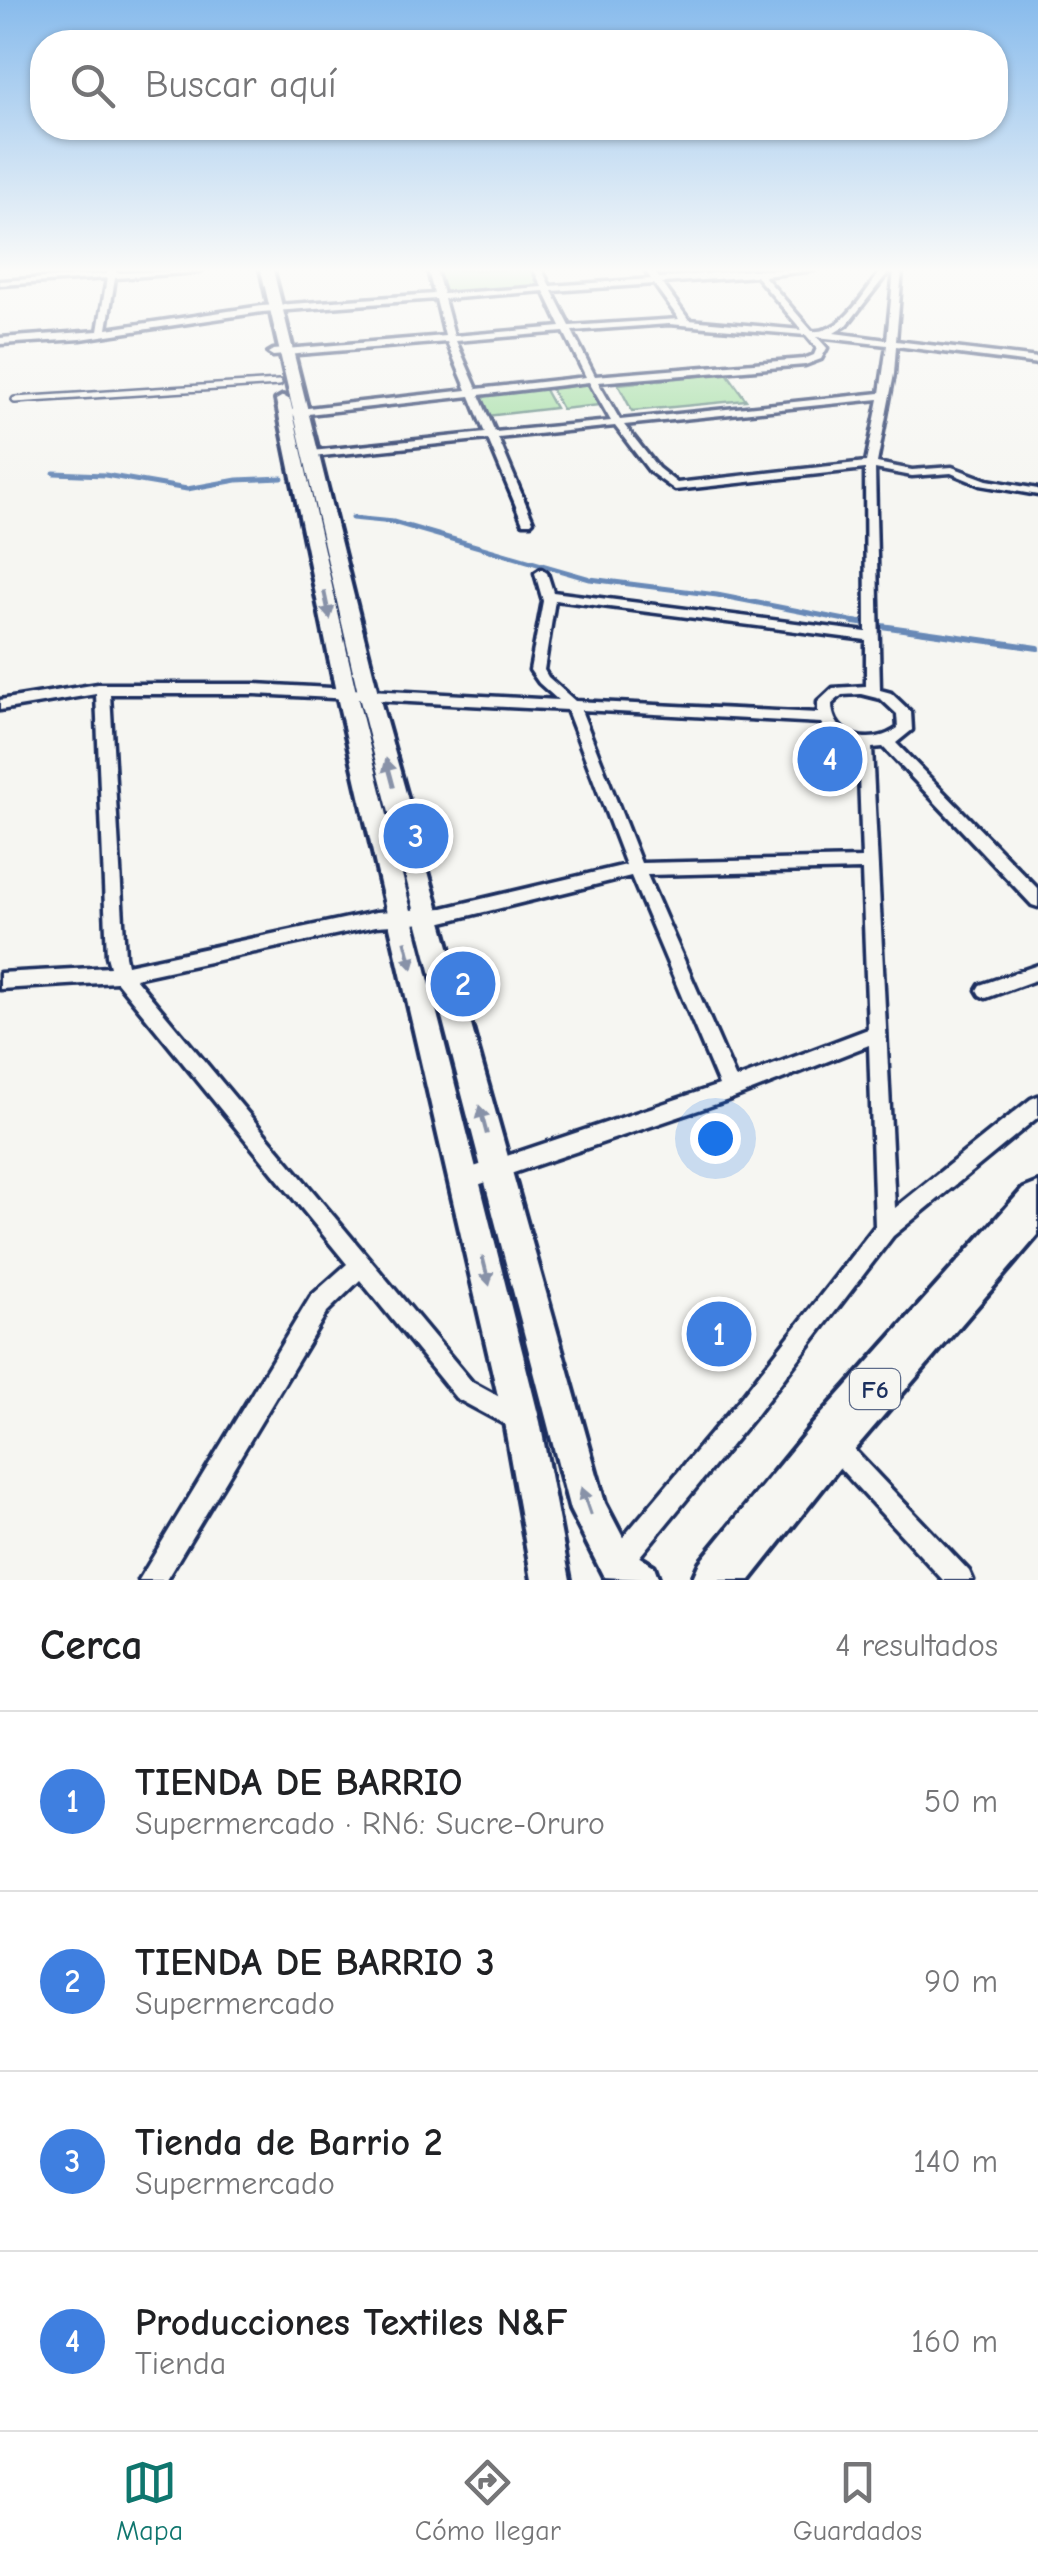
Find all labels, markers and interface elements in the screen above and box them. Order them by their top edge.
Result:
search box [30,30,1008,140]
icon: search [65,58,120,113]
text: Buscar aquí [145,63,337,107]
one-way arrow [320,590,335,621]
pin: 4 [798,722,862,796]
one-way arrow [381,757,397,788]
pin: 3 [384,798,448,874]
one-way arrow [402,940,417,971]
pin: 2 [430,946,496,1022]
one-way arrow [474,1104,490,1135]
your location [690,1113,741,1164]
one-way arrow [478,1256,494,1287]
pin: 1 [686,1296,752,1372]
road number: F6 [850,1369,900,1409]
one-way arrow [578,1486,593,1516]
text: Cerca [40,1621,143,1670]
text: 4 resultados [835,1627,998,1664]
text: TIENDA DE BARRIO [135,1761,462,1805]
text: 1 [66,1783,79,1820]
text: 50 m [924,1783,998,1820]
text: Supermercado · RN6: Sucre-Oruro [135,1805,605,1842]
text: TIENDA DE BARRIO 3 [135,1941,495,1985]
text: 2 [65,1963,80,2000]
text: 90 m [924,1963,998,2000]
text: Supermercado [135,1985,335,2022]
text: Tienda de Barrio 2 [135,2121,443,2165]
text: 3 [65,2143,80,2180]
text: 140 m [913,2143,998,2180]
text: Supermercado [135,2165,335,2202]
text: Producciones Textiles N&F [135,2301,567,2345]
text: 4 [65,2323,80,2360]
text: 160 m [911,2323,998,2360]
text: Tienda [135,2345,226,2382]
tab: Mapa [116,2455,183,2547]
tab: Cómo llegar [415,2455,561,2547]
tab: Guardados [793,2455,922,2547]

